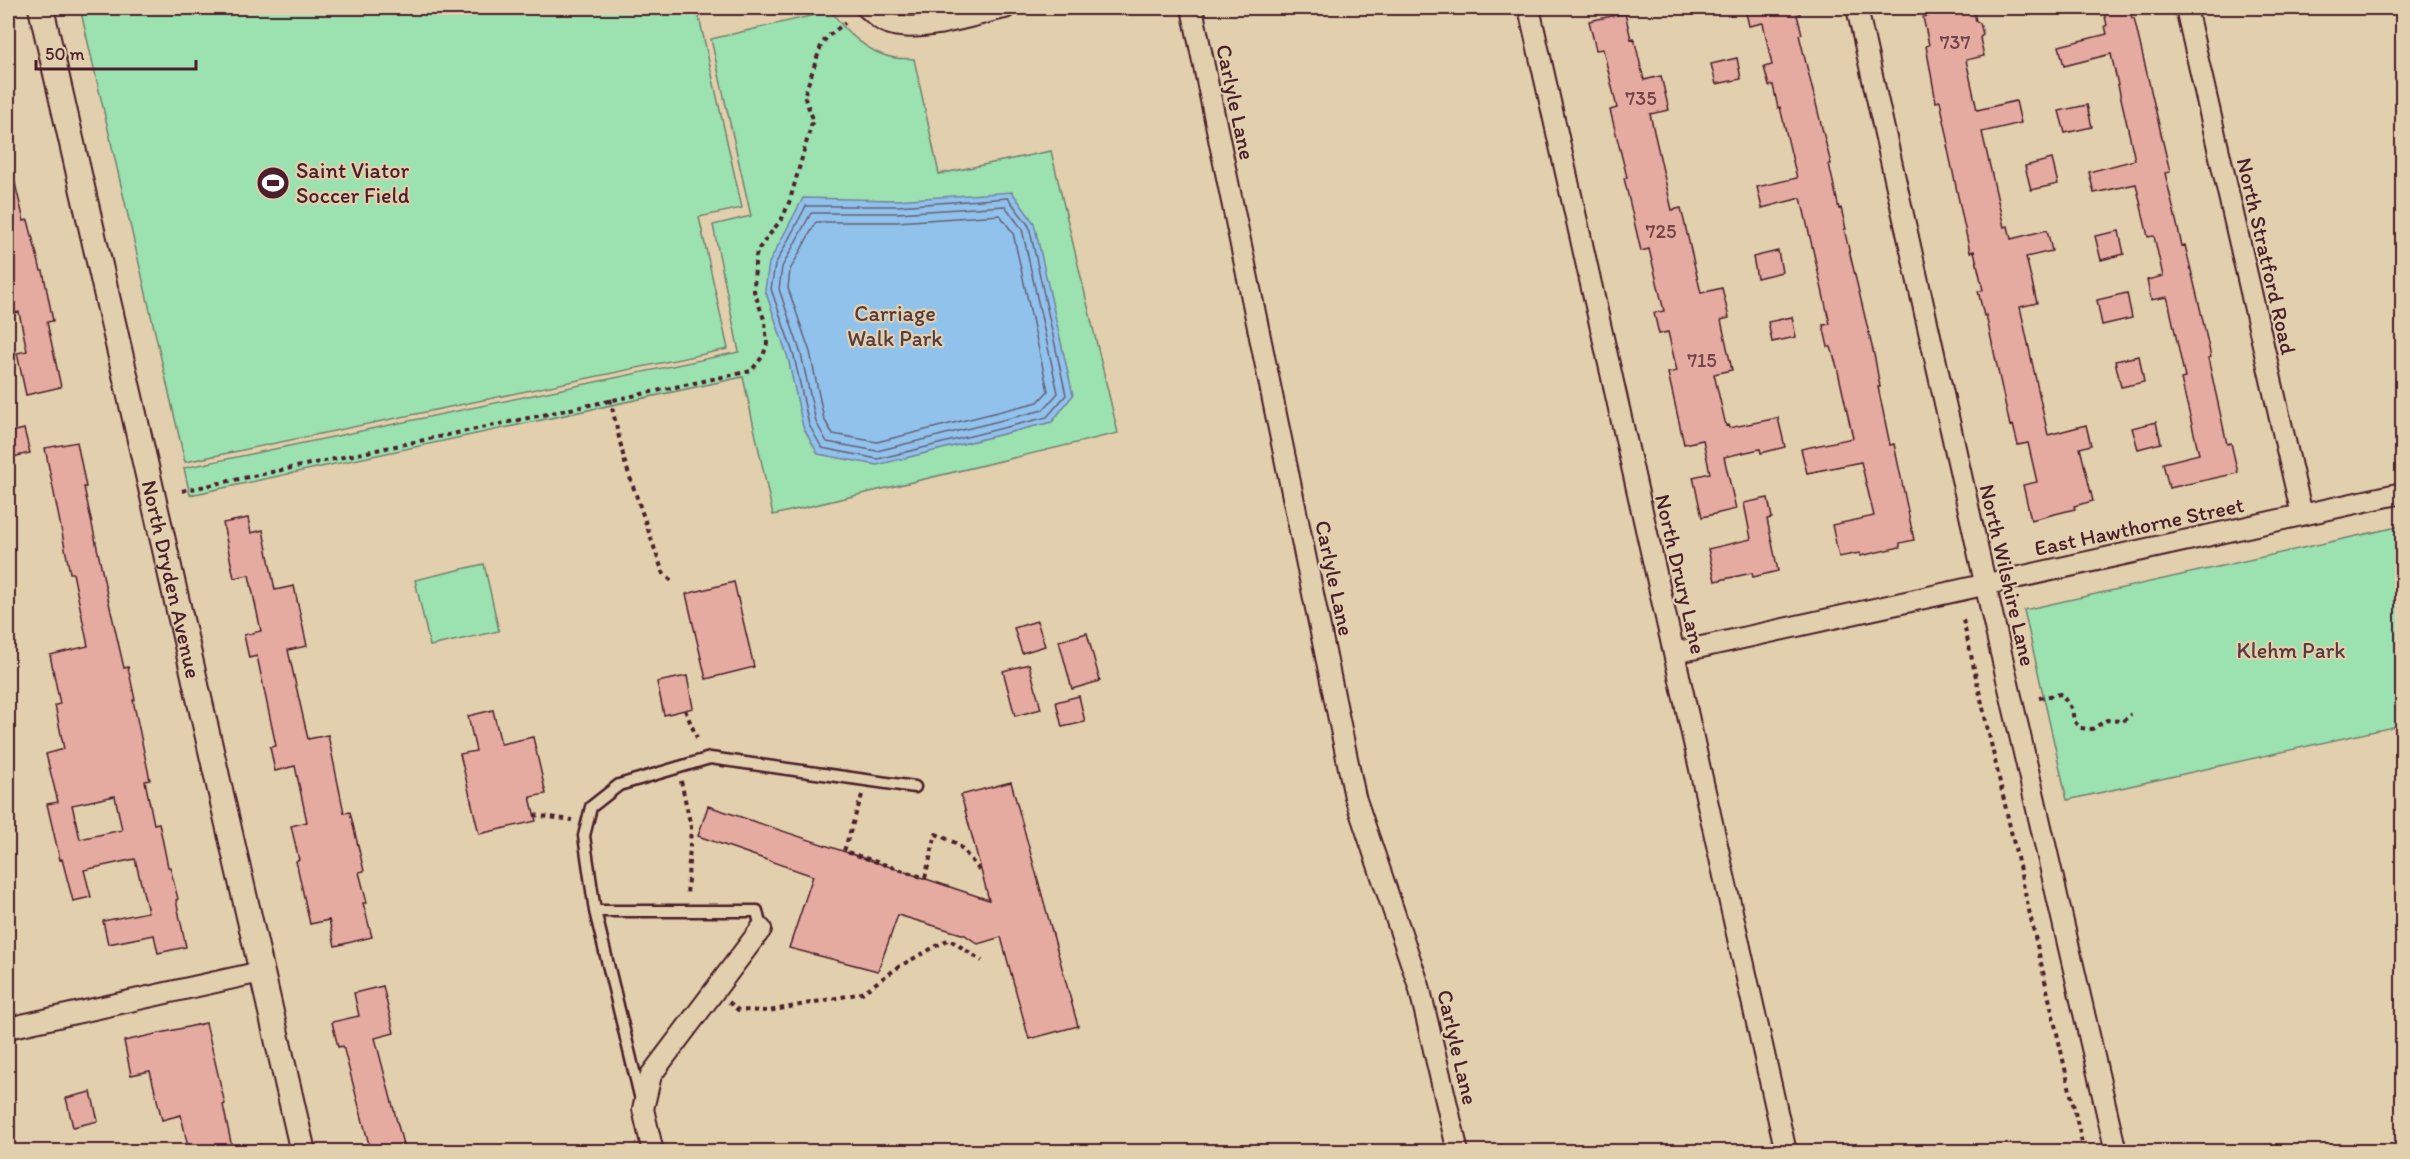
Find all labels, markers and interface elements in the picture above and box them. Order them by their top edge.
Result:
house number: 737 [1940,30,1970,54]
scale bar [36,33,196,71]
street label: Carlyle Lane [1210,42,1261,162]
text: 50 m [45,43,85,65]
house number: 735 [1625,86,1657,110]
street label: North Stratford Road [2231,155,2302,357]
place label: Saint Viator Soccer Field [296,157,410,209]
sports icon: Saint Viator Soccer Field [255,165,291,201]
house number: 725 [1646,219,1676,243]
park label: Carriage Walk Park [847,300,943,352]
house number: 715 [1687,348,1717,372]
street label: North Dryden Avenue [136,478,207,681]
street label: North Wilshire Lane [1973,481,2042,669]
street label: East Hawthorne Street [2032,491,2246,562]
street label: North Drury Lane [1649,492,1712,657]
street label: Carlyle Lane [1309,518,1360,638]
park label: Klehm Park [2237,637,2345,664]
street label: Carlyle Lane [1431,987,1484,1107]

